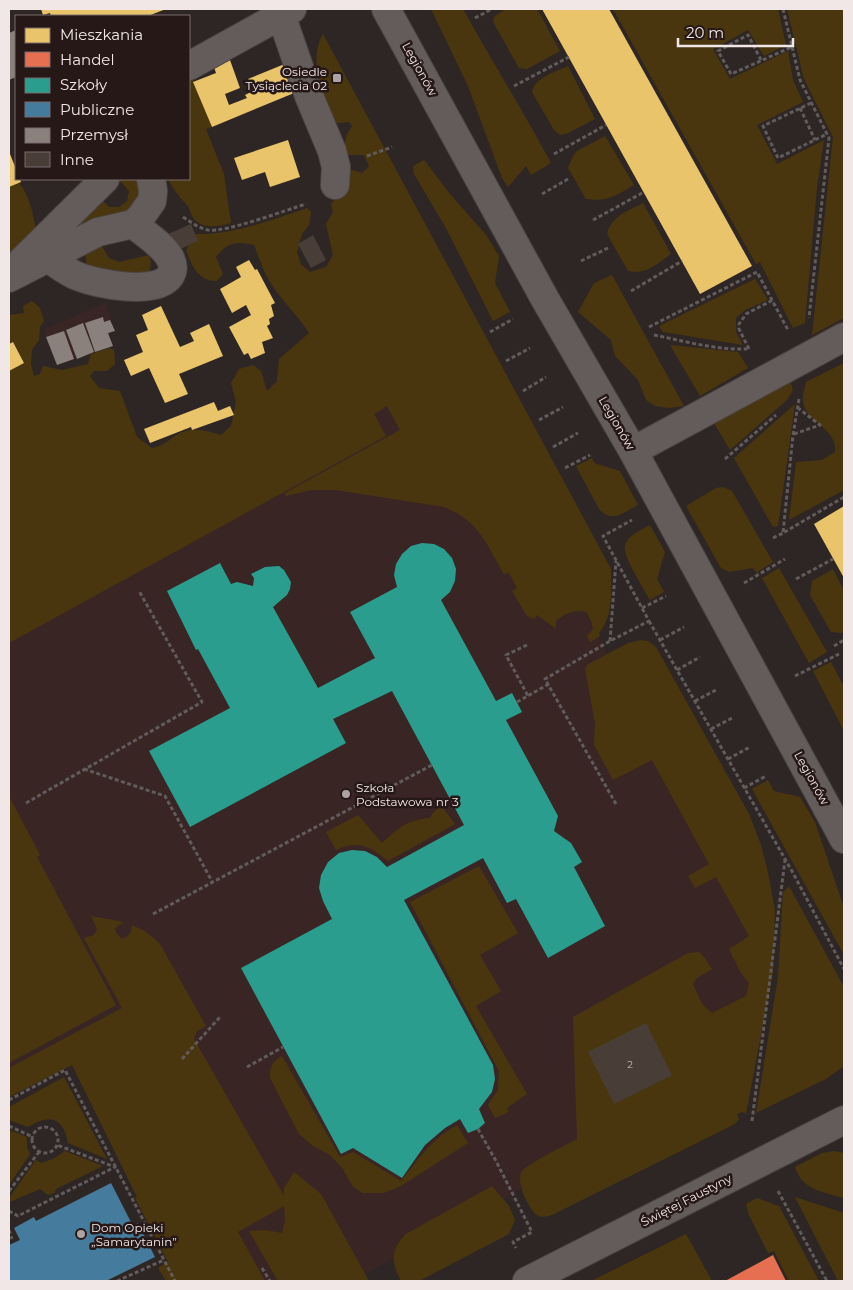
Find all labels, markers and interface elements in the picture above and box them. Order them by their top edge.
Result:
legend [15,15,190,180]
scale bar [678,15,793,47]
text: 20 m [686,23,724,42]
text: Mieszkania [60,25,143,44]
street label: Legionów [399,39,441,99]
text: Handel [60,50,114,69]
place label: Osiedle Tysiąclecia 02 [246,64,327,93]
marker: Osiedle Tysiąclecia 02 [331,72,343,84]
text: Szkoły [60,75,108,94]
text: Publiczne [60,100,134,119]
text: Przemysł [60,125,129,144]
text: Inne [60,150,94,169]
street label: Legionów [596,394,639,453]
street label: Legionów [791,748,833,808]
place label: Szkoła Podstawowa nr 3 [356,780,459,809]
marker: Szkoła Podstawowa nr 3 [340,788,352,800]
house number: 2 [627,1058,633,1071]
street label: Świętej Faustyny [638,1170,734,1229]
place label: Dom Opieki „Samarytanin” [91,1220,177,1249]
marker: Dom Opieki „Samarytanin” [75,1228,87,1240]

